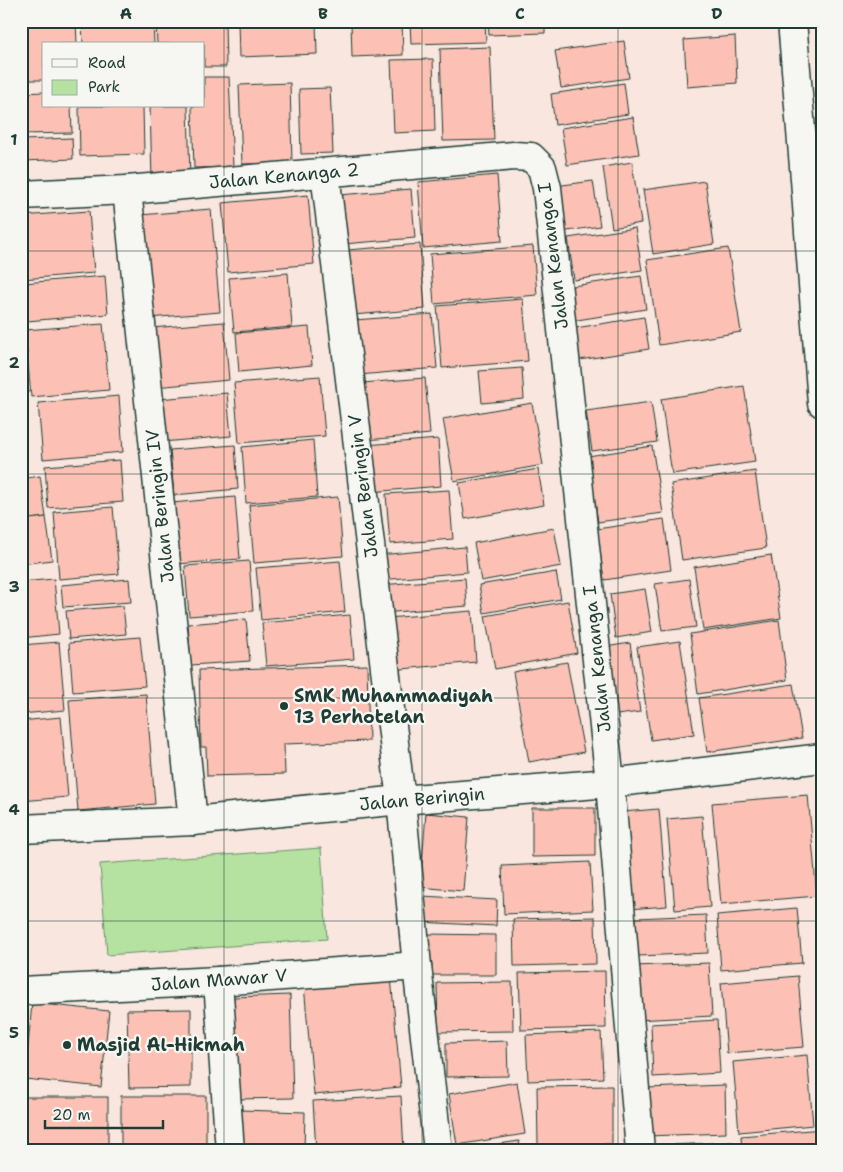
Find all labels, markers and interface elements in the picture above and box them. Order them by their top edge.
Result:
text: A [120,3,132,24]
text: B [318,3,328,24]
text: C [515,3,525,24]
text: D [711,3,723,24]
legend [42,42,205,108]
text: Road [88,53,126,73]
text: Park [88,77,120,97]
text: 1 [10,129,18,150]
street label: Jalan Kenanga 2 [208,157,360,195]
street label: Jalan Kenanga I [532,181,574,331]
text: 2 [8,352,20,373]
street label: Jalan Beringin V [342,413,384,559]
street label: Jalan Beringin IV [140,428,180,584]
text: 3 [8,576,20,597]
street label: Jalan Kenanga I [577,584,617,734]
place label: SMK Muhammadiyah 13 Perhotelan [294,684,493,729]
marker: SMK Muhammadiyah 13 Perhotelan [278,700,290,712]
street label: Jalan Beringin [358,782,486,816]
text: 4 [8,799,20,820]
street label: Jalan Mawar V [150,963,288,997]
text: 5 [9,1022,19,1043]
place label: Masjid Al-Hikmah [77,1033,245,1057]
marker: Masjid Al-Hikmah [61,1039,73,1051]
scale bar [45,1097,162,1129]
text: 20 m [52,1105,91,1125]

